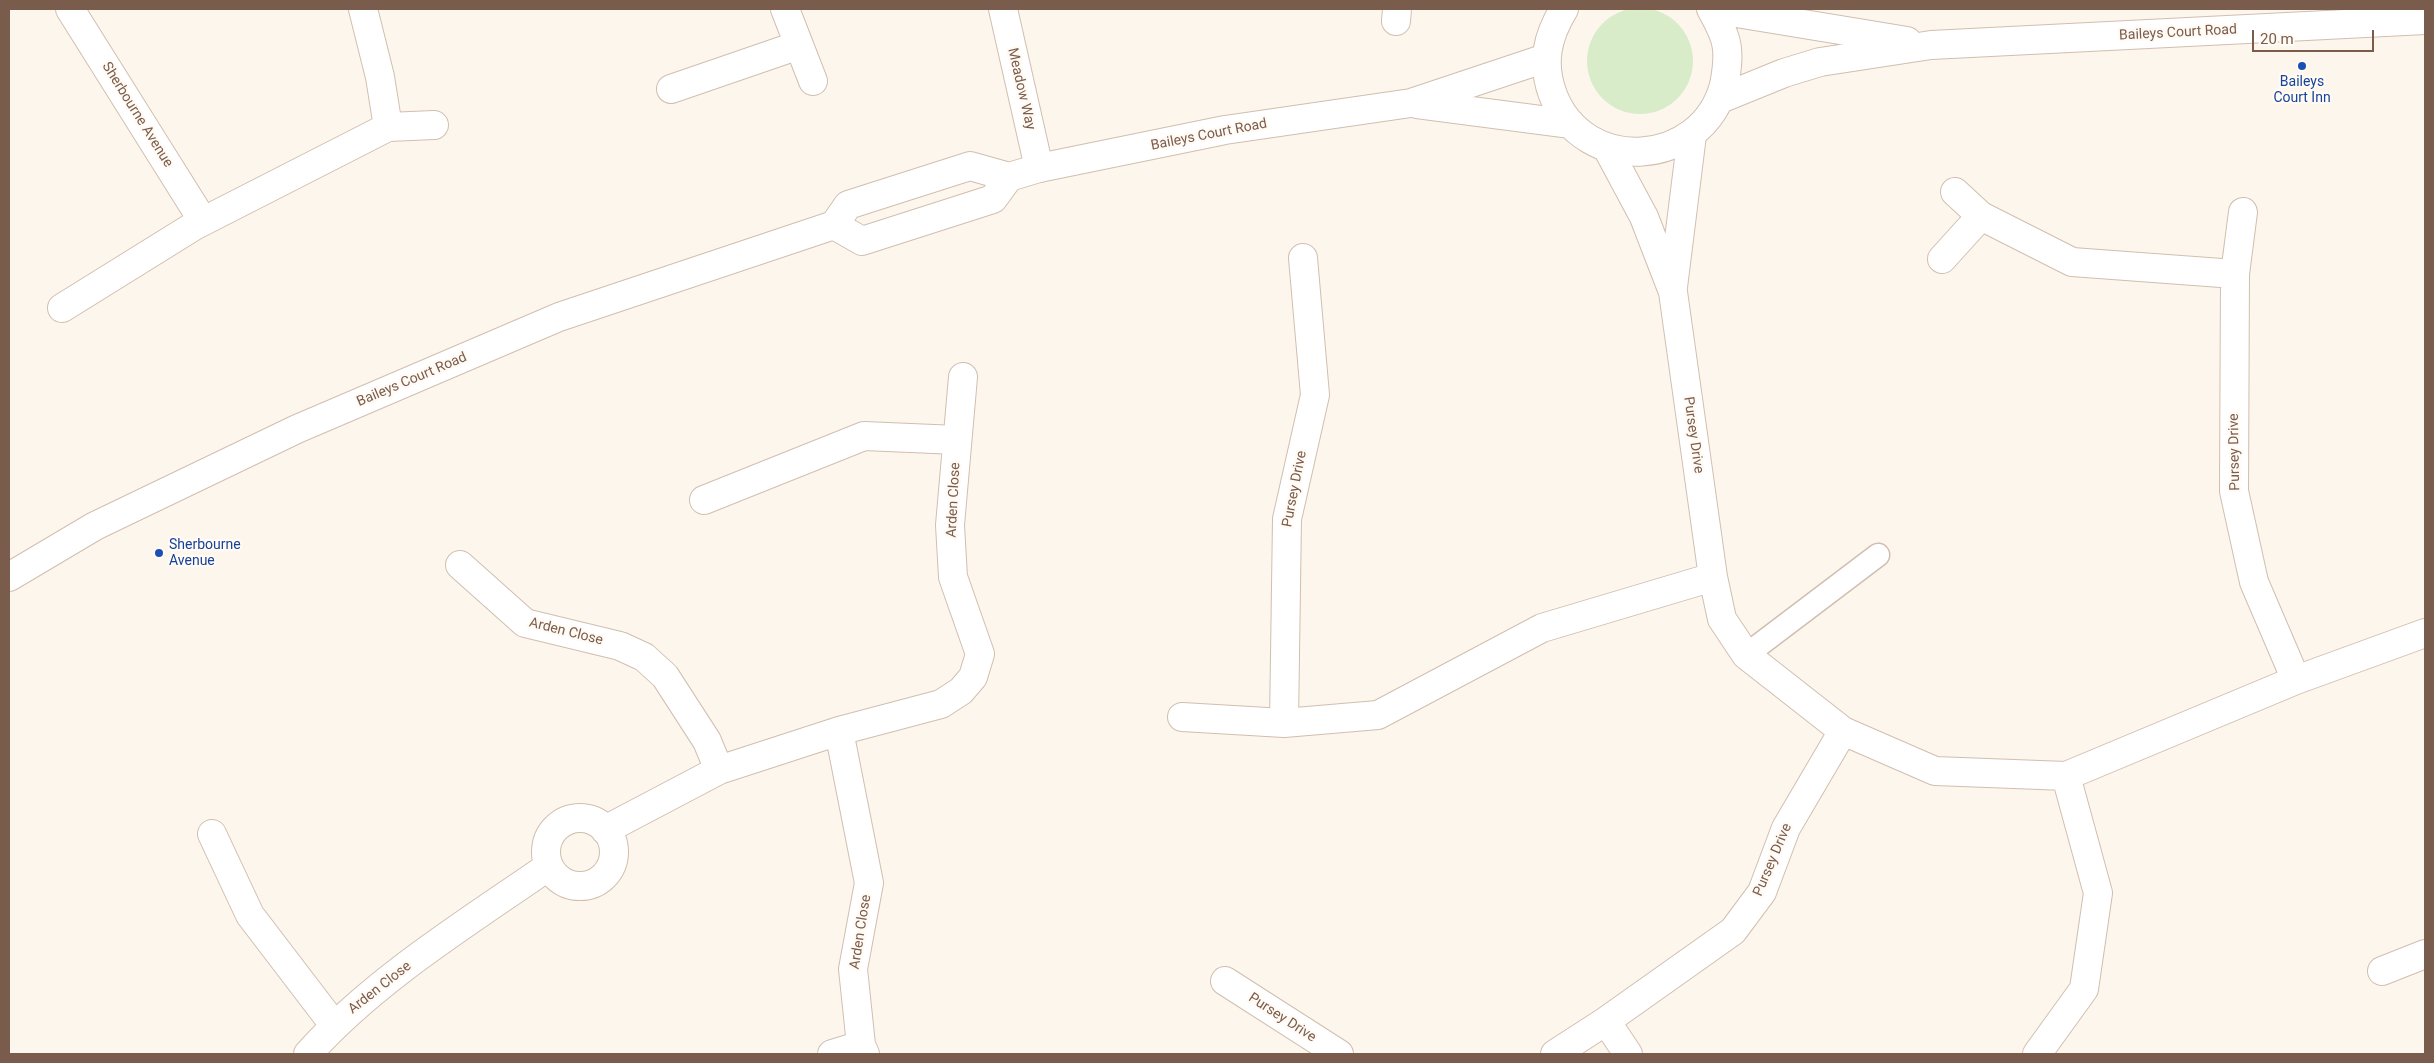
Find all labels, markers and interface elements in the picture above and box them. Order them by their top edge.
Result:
scale bar [2254,20,2376,52]
street label: Baileys Court Road [2119,22,2237,44]
text: 20 m [2260,30,2294,48]
street label: Meadow Way [1003,46,1039,132]
street label: Sherbourne Avenue [98,59,176,171]
marker: Baileys Court Inn [2296,60,2308,72]
place label: Baileys Court Inn [2273,74,2331,106]
street label: Baileys Court Road [1150,116,1268,154]
street label: Baileys Court Road [354,349,470,411]
street label: Pursey Drive [1679,396,1707,474]
street label: Pursey Drive [2226,413,2244,491]
street label: Pursey Drive [1279,449,1311,529]
street label: Arden Close [944,462,964,538]
place label: Sherbourne Avenue [169,537,241,570]
marker: Sherbourne Avenue [153,547,165,559]
street label: Arden Close [527,615,605,649]
street label: Pursey Drive [1750,821,1796,899]
street label: Arden Close [847,893,875,971]
street label: Arden Close [345,958,415,1018]
street label: Pursey Drive [1245,990,1319,1046]

